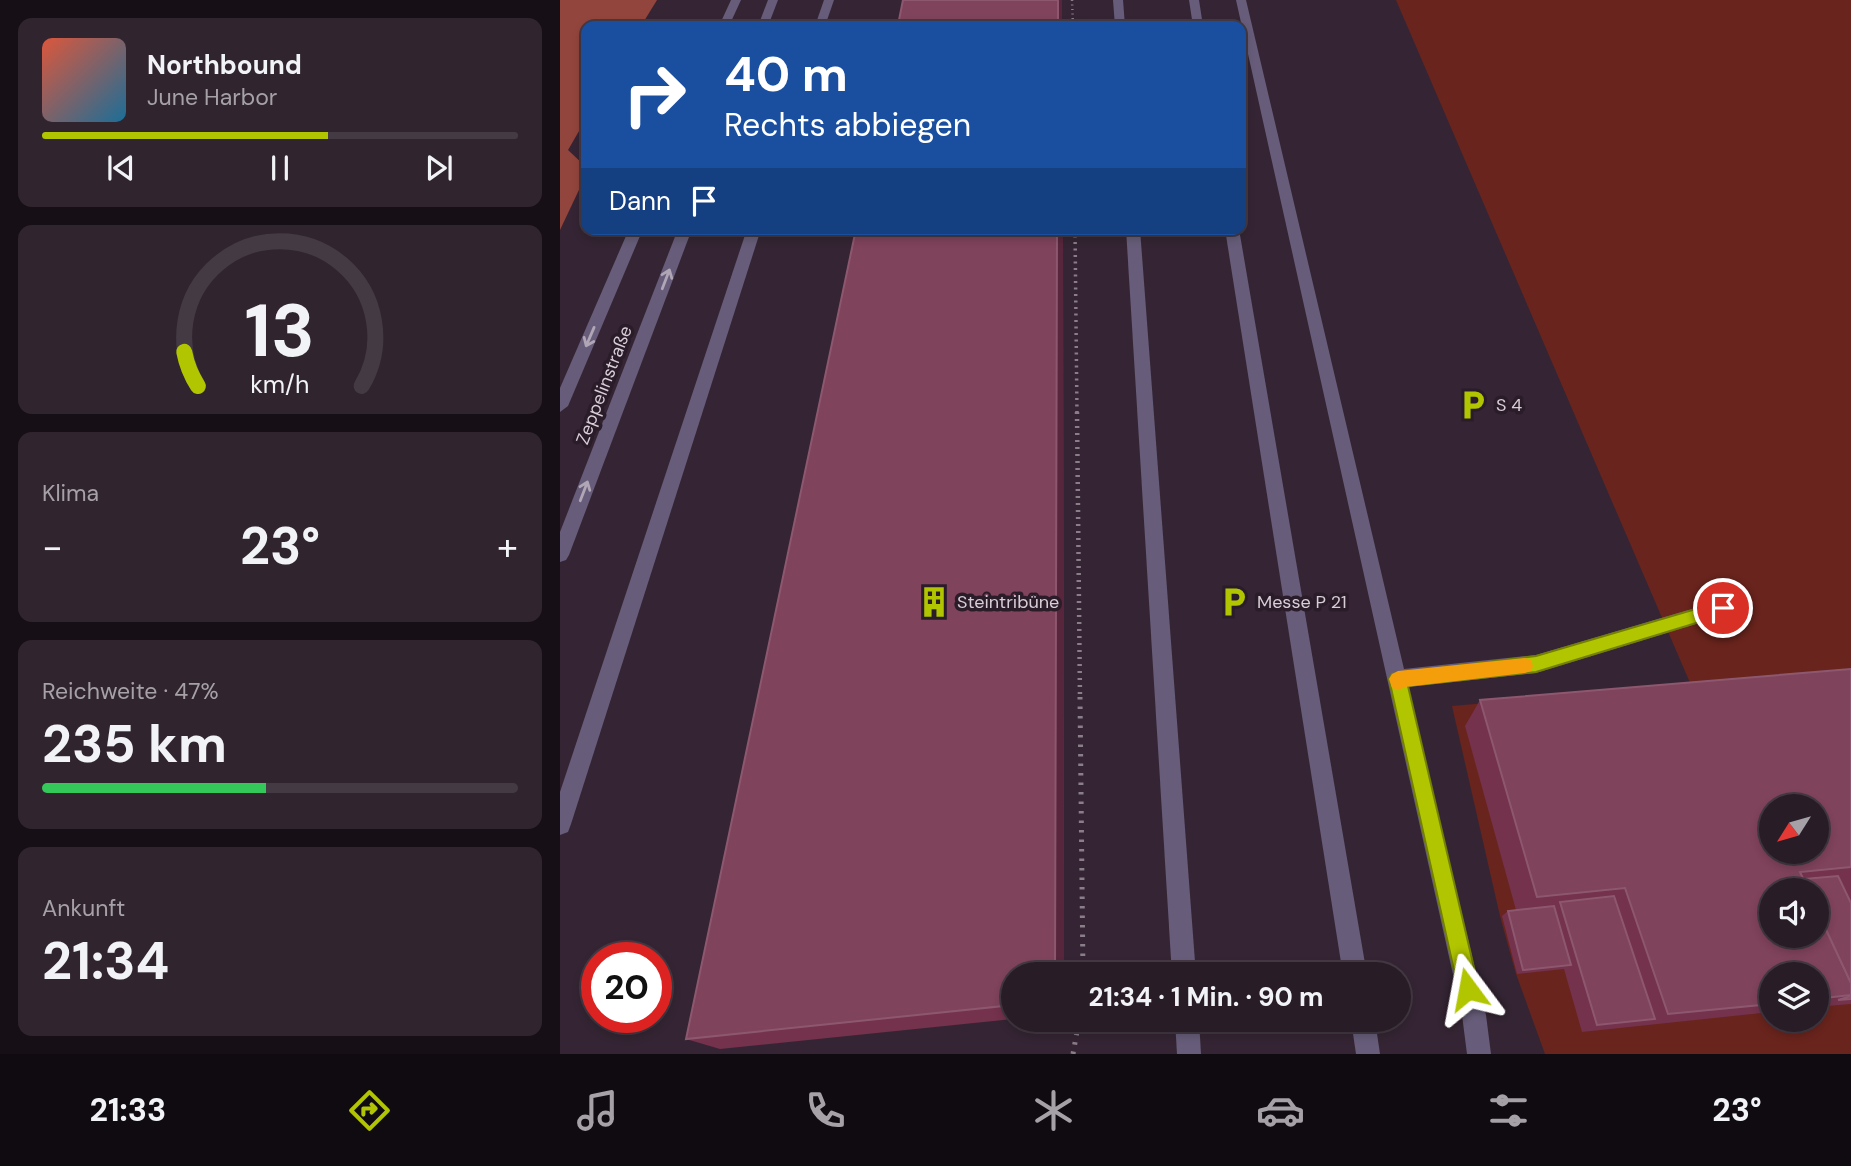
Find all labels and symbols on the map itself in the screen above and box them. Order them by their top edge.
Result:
one-way arrow [661,268,673,290]
street label: Zeppelinstraße [570,322,638,448]
one-way arrow [583,326,596,347]
parking icon: S 4 [1456,388,1490,422]
place label: S 4 [1496,393,1522,417]
one-way arrow [579,481,592,502]
pin [1693,578,1753,638]
building icon: Steintribüne [917,585,951,619]
parking icon: Messe P 21 [1217,585,1251,619]
place label: Steintribüne [957,590,1059,614]
place label: Messe P 21 [1257,590,1347,614]
north arrow [1759,794,1829,864]
speed limit sign: 20 [581,942,672,1033]
position arrow [1431,952,1505,1026]

